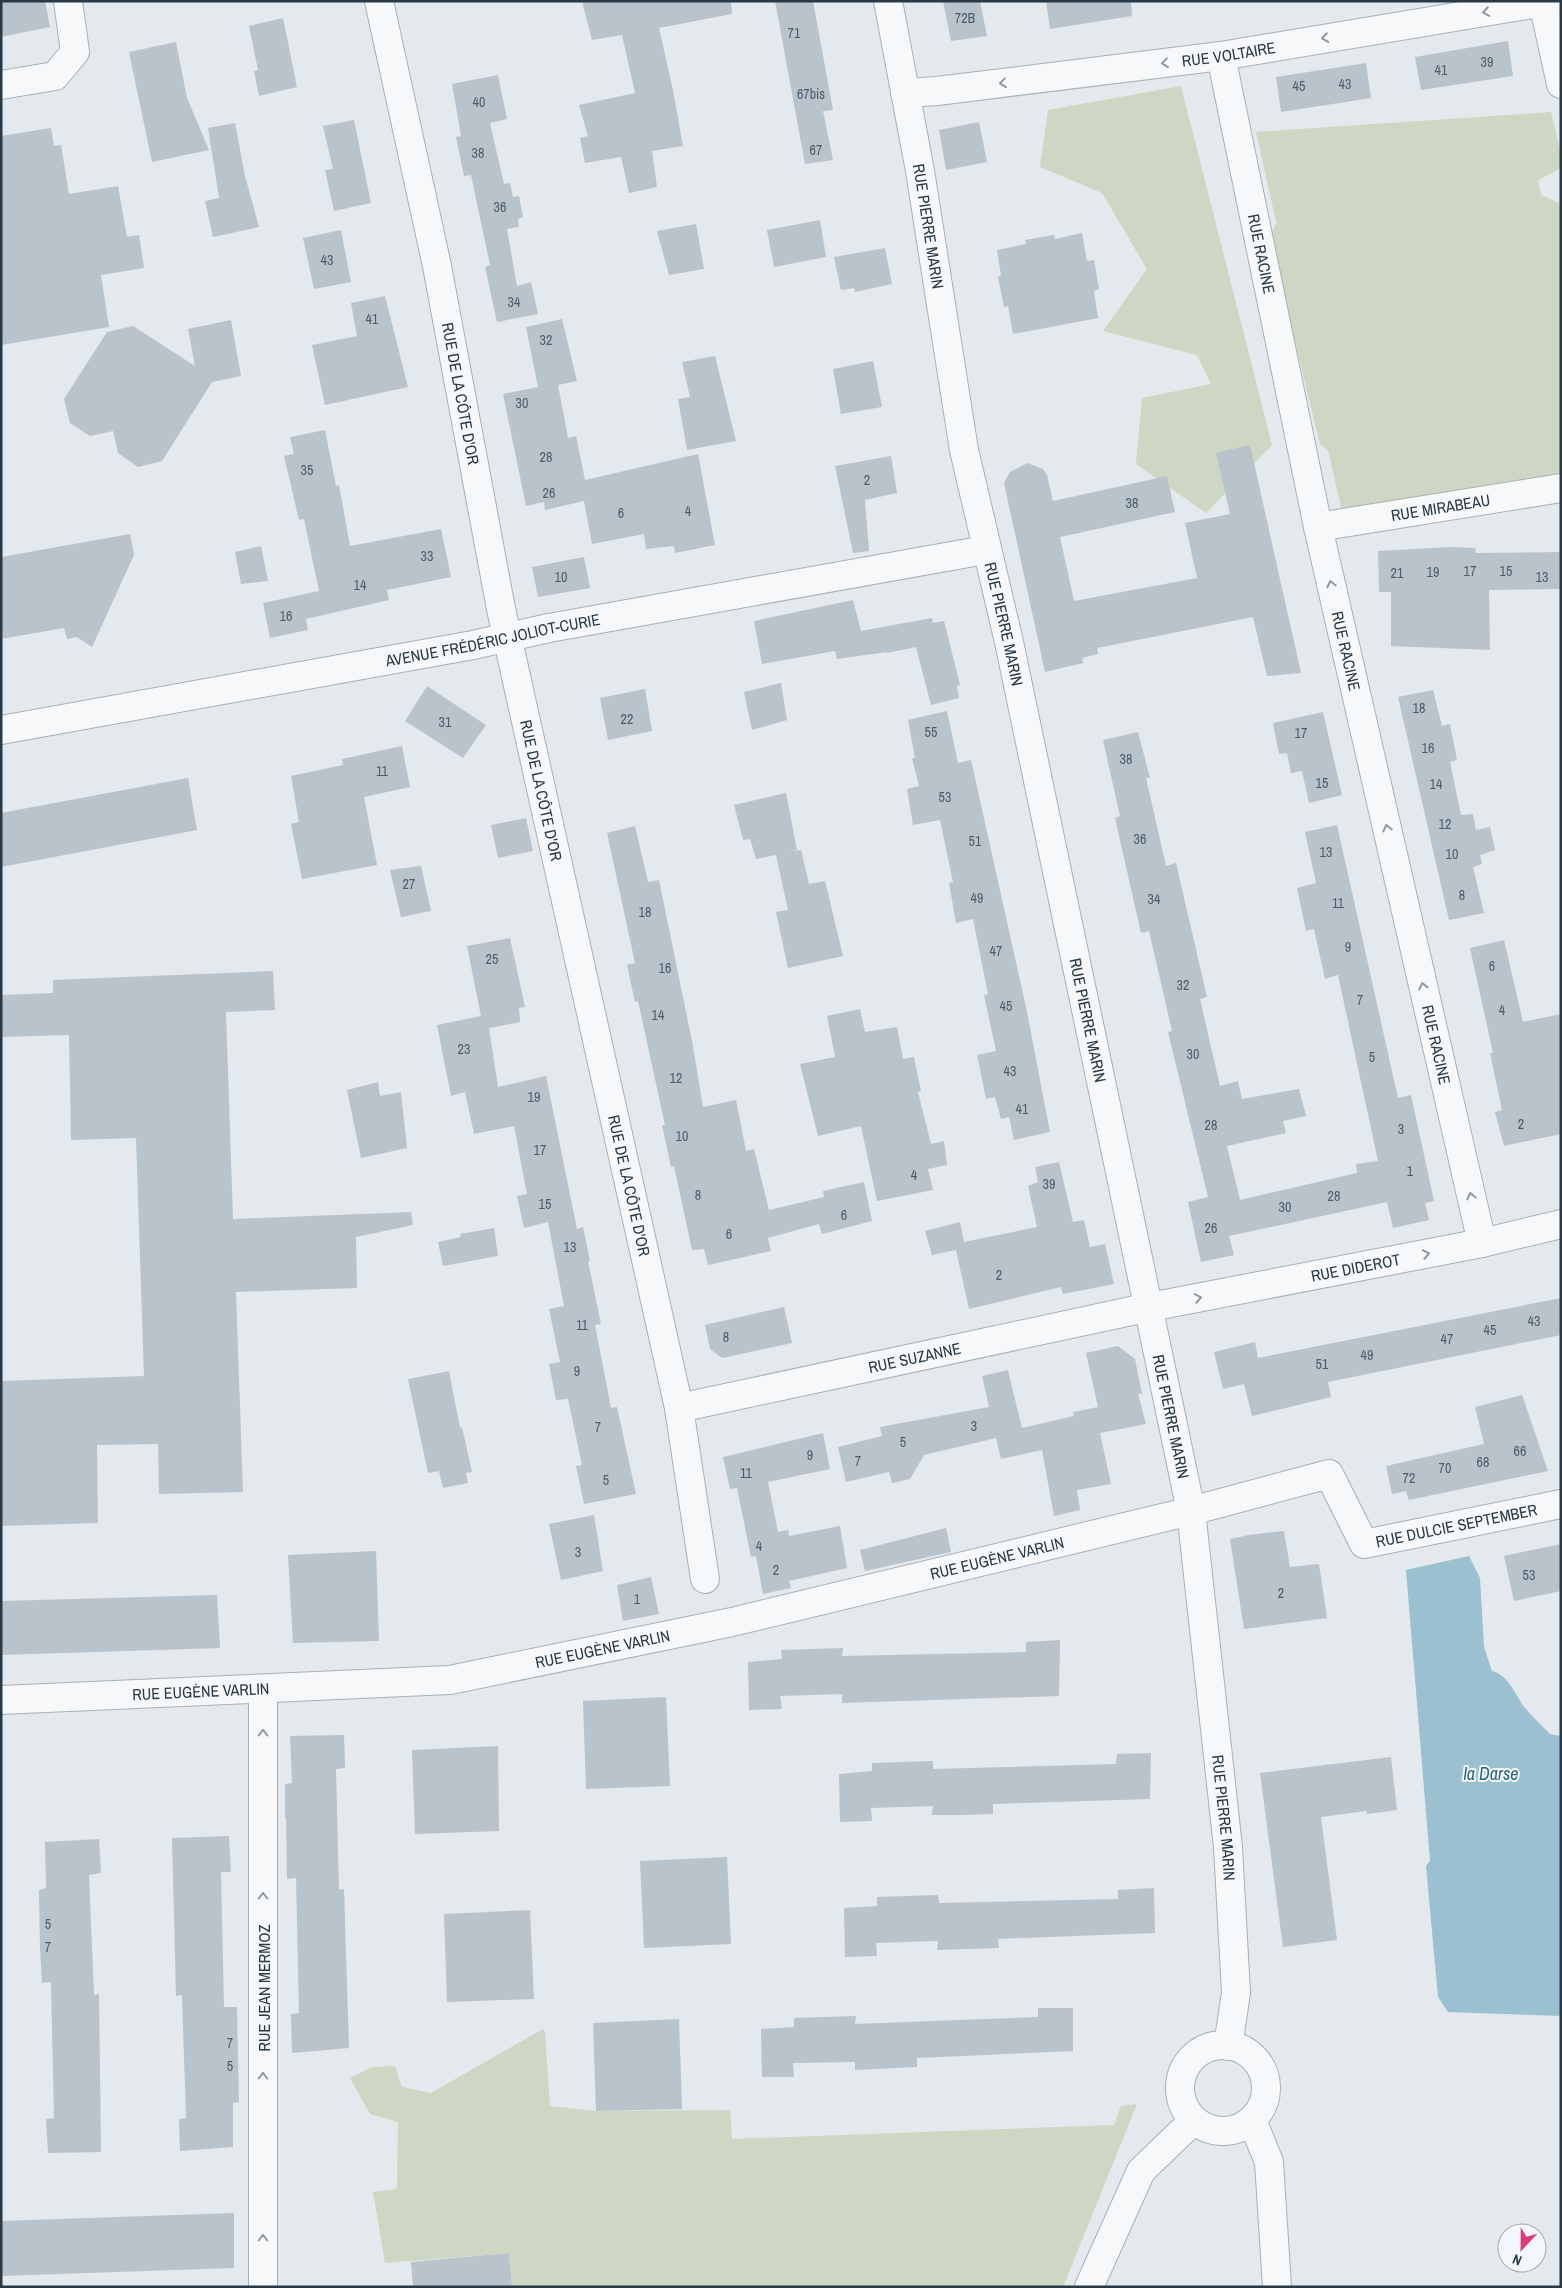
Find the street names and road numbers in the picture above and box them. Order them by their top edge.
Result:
street label: RUE VOLTAIRE [1181,36,1277,72]
street label: RUE PIERRE MARIN [908,162,949,290]
street label: RUE RACINE [1243,212,1281,296]
street label: RUE DE LA CÔTE D'OR [437,321,485,467]
street label: RUE MIRABEAU [1389,489,1492,526]
street label: RUE PIERRE MARIN [980,560,1029,688]
street label: AVENUE FRÉDÉRIC JOLIOT-CURIE [383,608,602,672]
street label: RUE RACINE [1327,609,1366,693]
street label: RUE DE LA CÔTE D'OR [515,718,568,864]
street label: RUE PIERRE MARIN [1064,956,1112,1084]
street label: RUE RACINE [1417,1003,1456,1087]
street label: RUE DE LA CÔTE D'OR [603,1113,656,1259]
street label: RUE DIDEROT [1309,1248,1402,1287]
street label: RUE SUZANNE [866,1337,963,1378]
street label: RUE PIERRE MARIN [1148,1352,1195,1481]
street label: RUE DULCIE SEPTEMBER [1374,1498,1540,1552]
street label: RUE EUGÈNE VARLIN [928,1531,1066,1585]
street label: RUE EUGÈNE VARLIN [533,1624,672,1673]
street label: RUE EUGÈNE VARLIN [132,1677,270,1705]
street label: RUE PIERRE MARIN [1207,1754,1241,1881]
street label: RUE JEAN MERMOZ [253,1925,275,2051]

